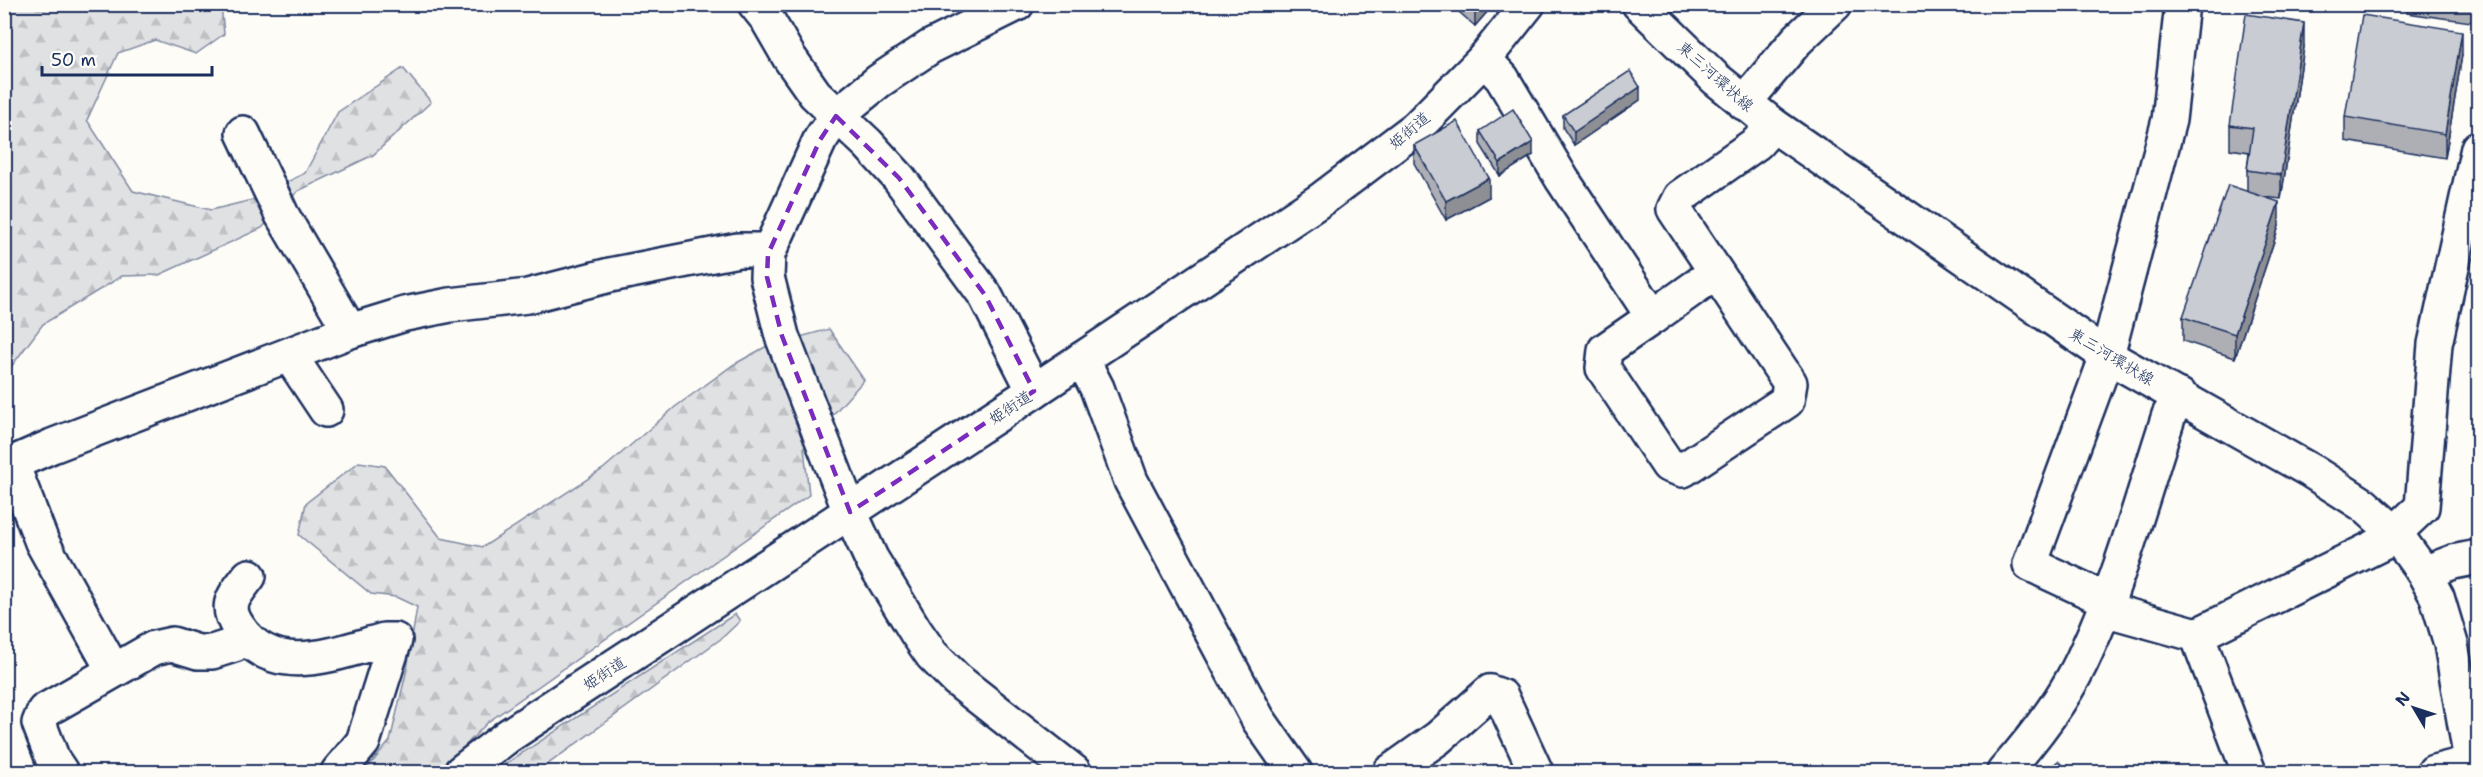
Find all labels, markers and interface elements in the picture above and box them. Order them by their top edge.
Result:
street label: 東三河環状線 [1673,36,1758,116]
scale bar [42,39,212,77]
text: 50 m [51,48,96,72]
street label: 姫街道 [1384,107,1434,154]
street label: 東三河環状線 [2065,323,2158,390]
street label: 姫街道 [984,386,1036,429]
street label: 姫街道 [578,652,630,695]
north arrow [2384,678,2444,738]
text: N [2391,687,2415,710]

